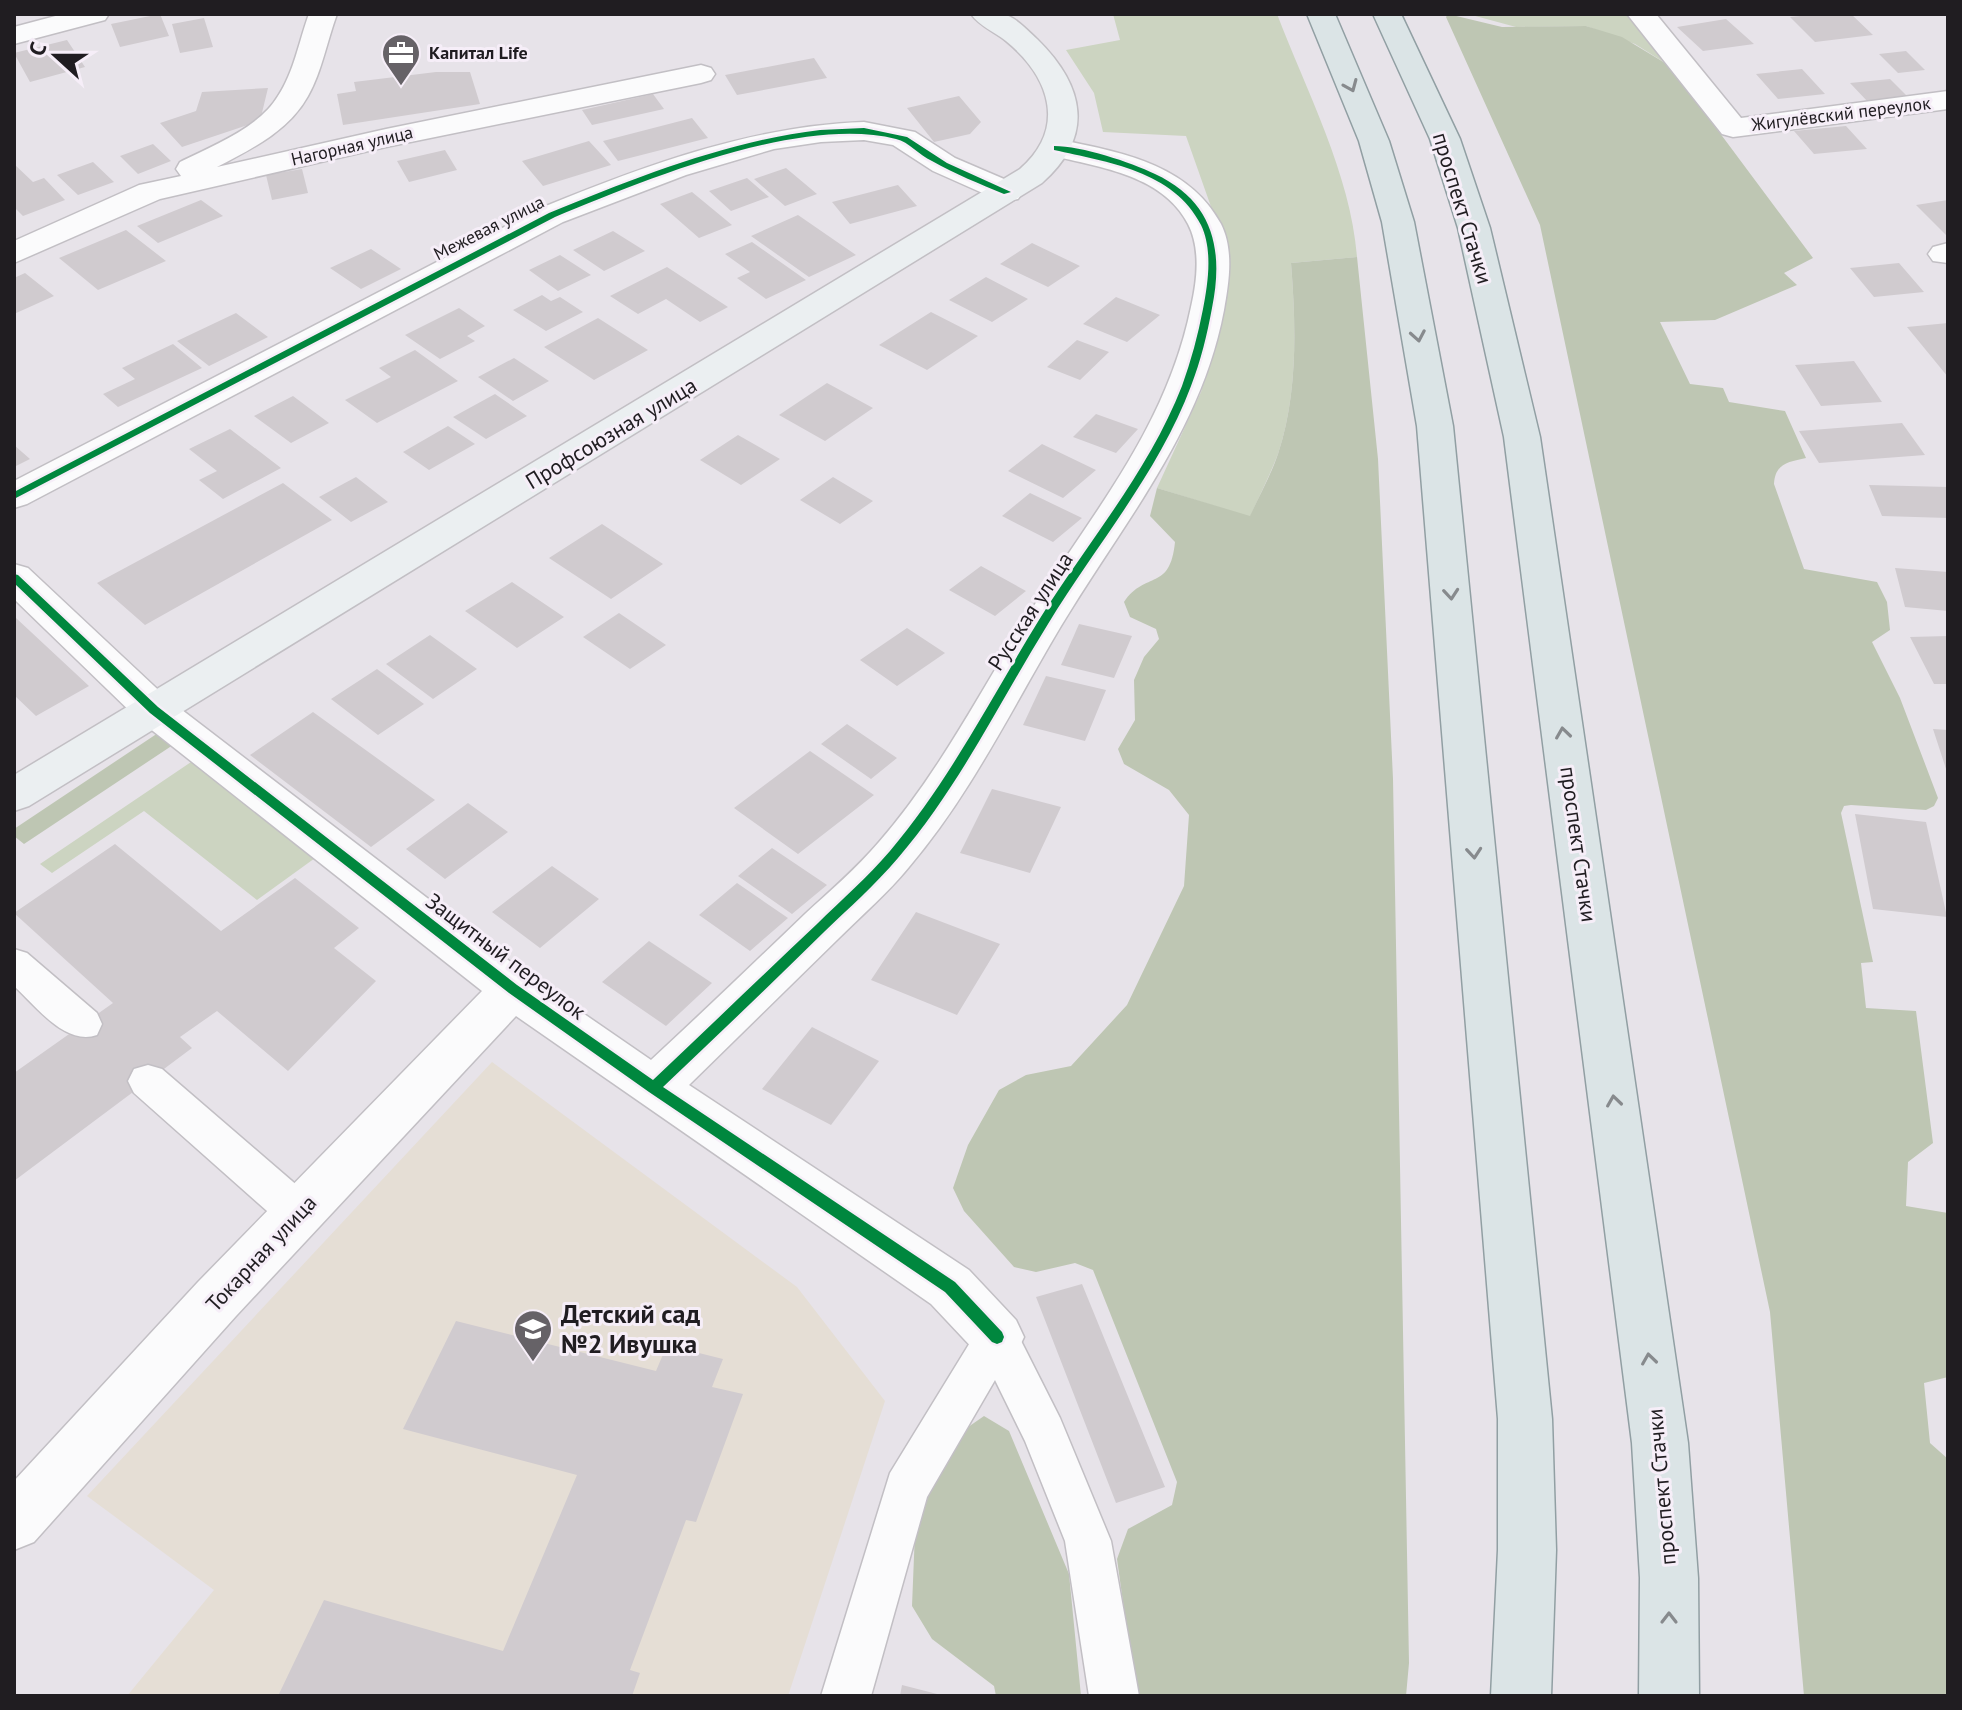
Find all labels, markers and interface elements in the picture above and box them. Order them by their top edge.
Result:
north arrow [16,16,96,96]
office icon: Капитал Life [380,32,422,87]
text: С [22,38,53,60]
place label: Капитал Life [429,41,528,64]
one-way arrow [1341,78,1358,92]
street label: Жигулёвский переулок [1749,91,1932,136]
street label: Нагорная улица [289,120,415,171]
street label: проспект Стачки [1427,129,1499,287]
street label: Межевая улица [430,190,548,265]
one-way arrow [1409,329,1426,343]
street label: Профсоюзная улица [520,371,702,495]
street label: Русская улица [981,547,1079,675]
one-way arrow [1442,588,1459,601]
one-way arrow [1555,726,1572,739]
street label: проспект Стачки [1554,764,1604,924]
one-way arrow [1466,847,1483,860]
street label: Защитный переулок [420,887,592,1026]
one-way arrow [1606,1095,1623,1108]
street label: Токарная улица [200,1189,322,1317]
place label: Детский сад №2 Ивушка [561,1297,700,1360]
school or university icon: Детский сад №2 Ивушка [512,1308,554,1363]
one-way arrow [1641,1352,1658,1366]
street label: проспект Стачки [1640,1408,1682,1566]
one-way arrow [1660,1611,1678,1624]

